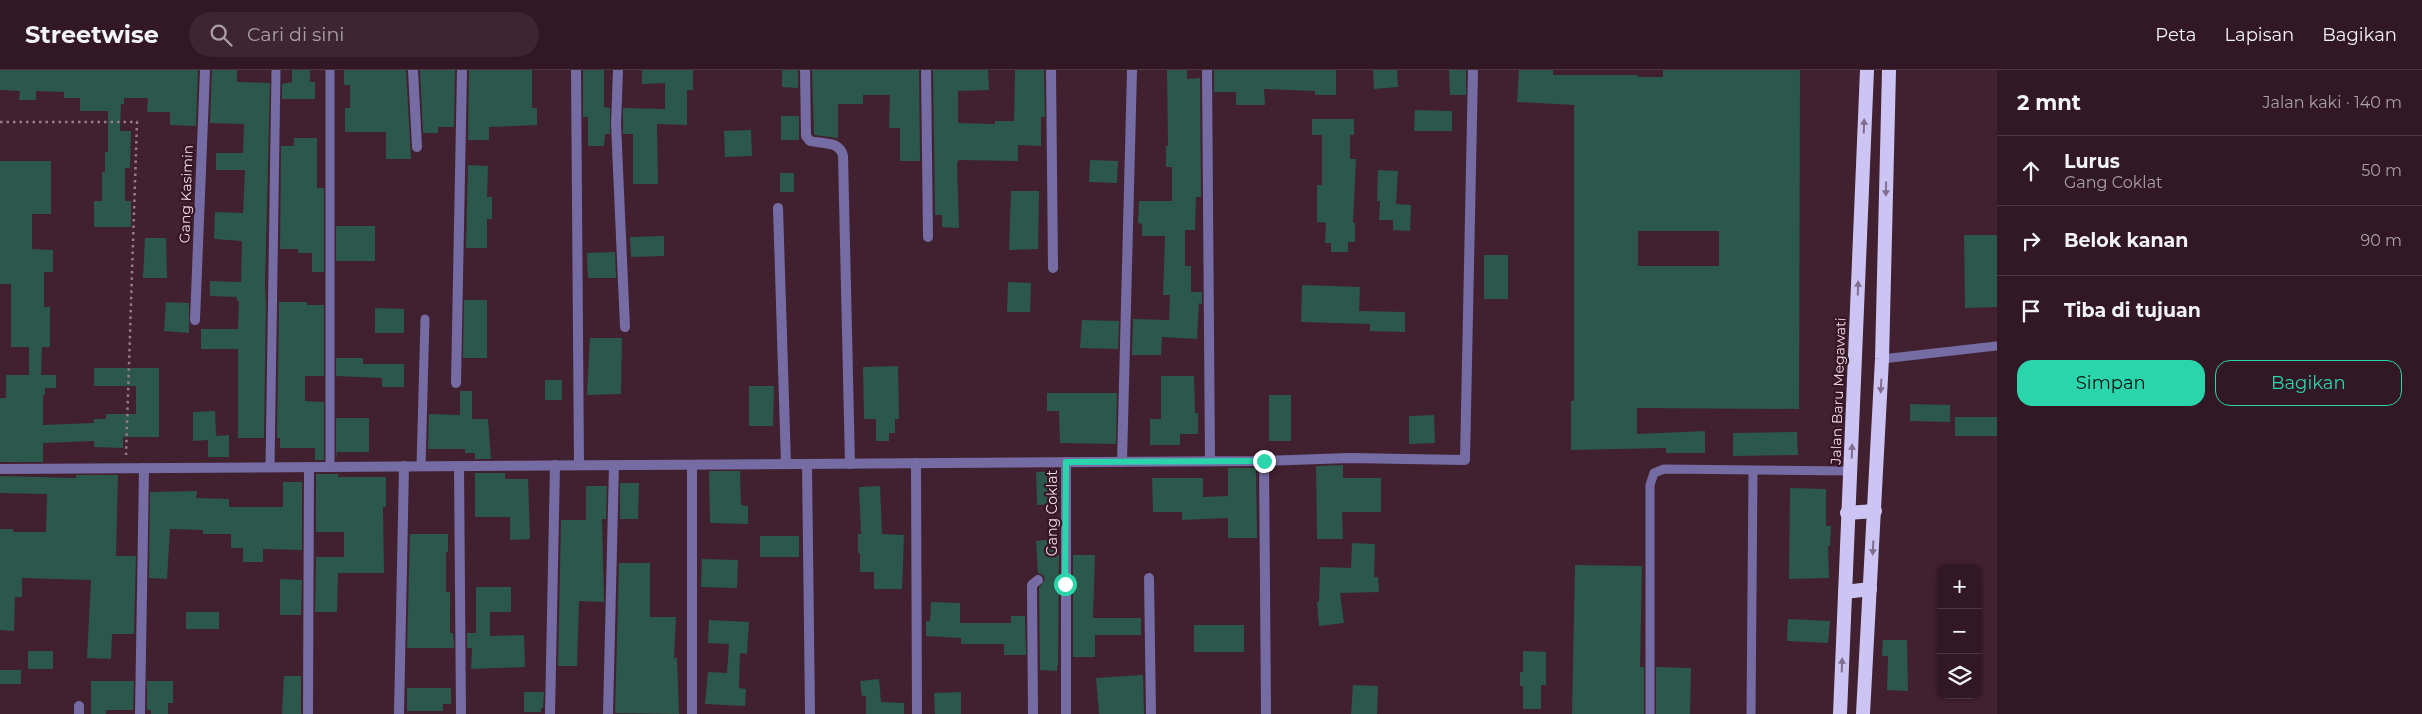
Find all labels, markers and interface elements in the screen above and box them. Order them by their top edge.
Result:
search box [189,12,539,57]
text: Streetwise [25,20,159,49]
icon: search [207,21,235,49]
text: Cari di sini [247,23,344,46]
text: Peta [2155,24,2196,46]
text: Lapisan [2224,24,2294,46]
text: Bagikan [2322,24,2397,46]
text: 2 mnt [2017,90,2081,115]
text: Jalan kaki · 140 m [2263,93,2402,112]
one-way arrow [1861,118,1869,134]
street label: Gang Kasimin [175,144,197,244]
text: Lurus [2064,150,2120,173]
icon: ahead [2017,157,2045,185]
text: 50 m [2361,161,2402,180]
text: Gang Coklat [2064,173,2163,192]
one-way arrow [1882,181,1890,197]
icon: right [2017,227,2045,255]
text: Belok kanan [2064,229,2188,252]
text: 90 m [2360,231,2402,250]
one-way arrow [1854,280,1862,296]
icon: arrive [2017,297,2045,325]
text: Tiba di tujuan [2064,299,2201,322]
street label: Jalan Baru Megawati [1826,317,1850,466]
button: Simpan [2017,360,2205,406]
button: Bagikan [2215,360,2402,406]
one-way arrow [1877,378,1885,394]
one-way arrow [1848,442,1856,458]
route end [1253,450,1276,473]
street label: Gang Coklat [1043,470,1061,556]
one-way arrow [1868,541,1876,557]
map controls [1937,564,1982,699]
button: + [1937,564,1982,609]
route start [1054,573,1077,596]
button: − [1937,609,1982,654]
button: layers [1937,654,1982,699]
one-way arrow [1838,657,1846,673]

